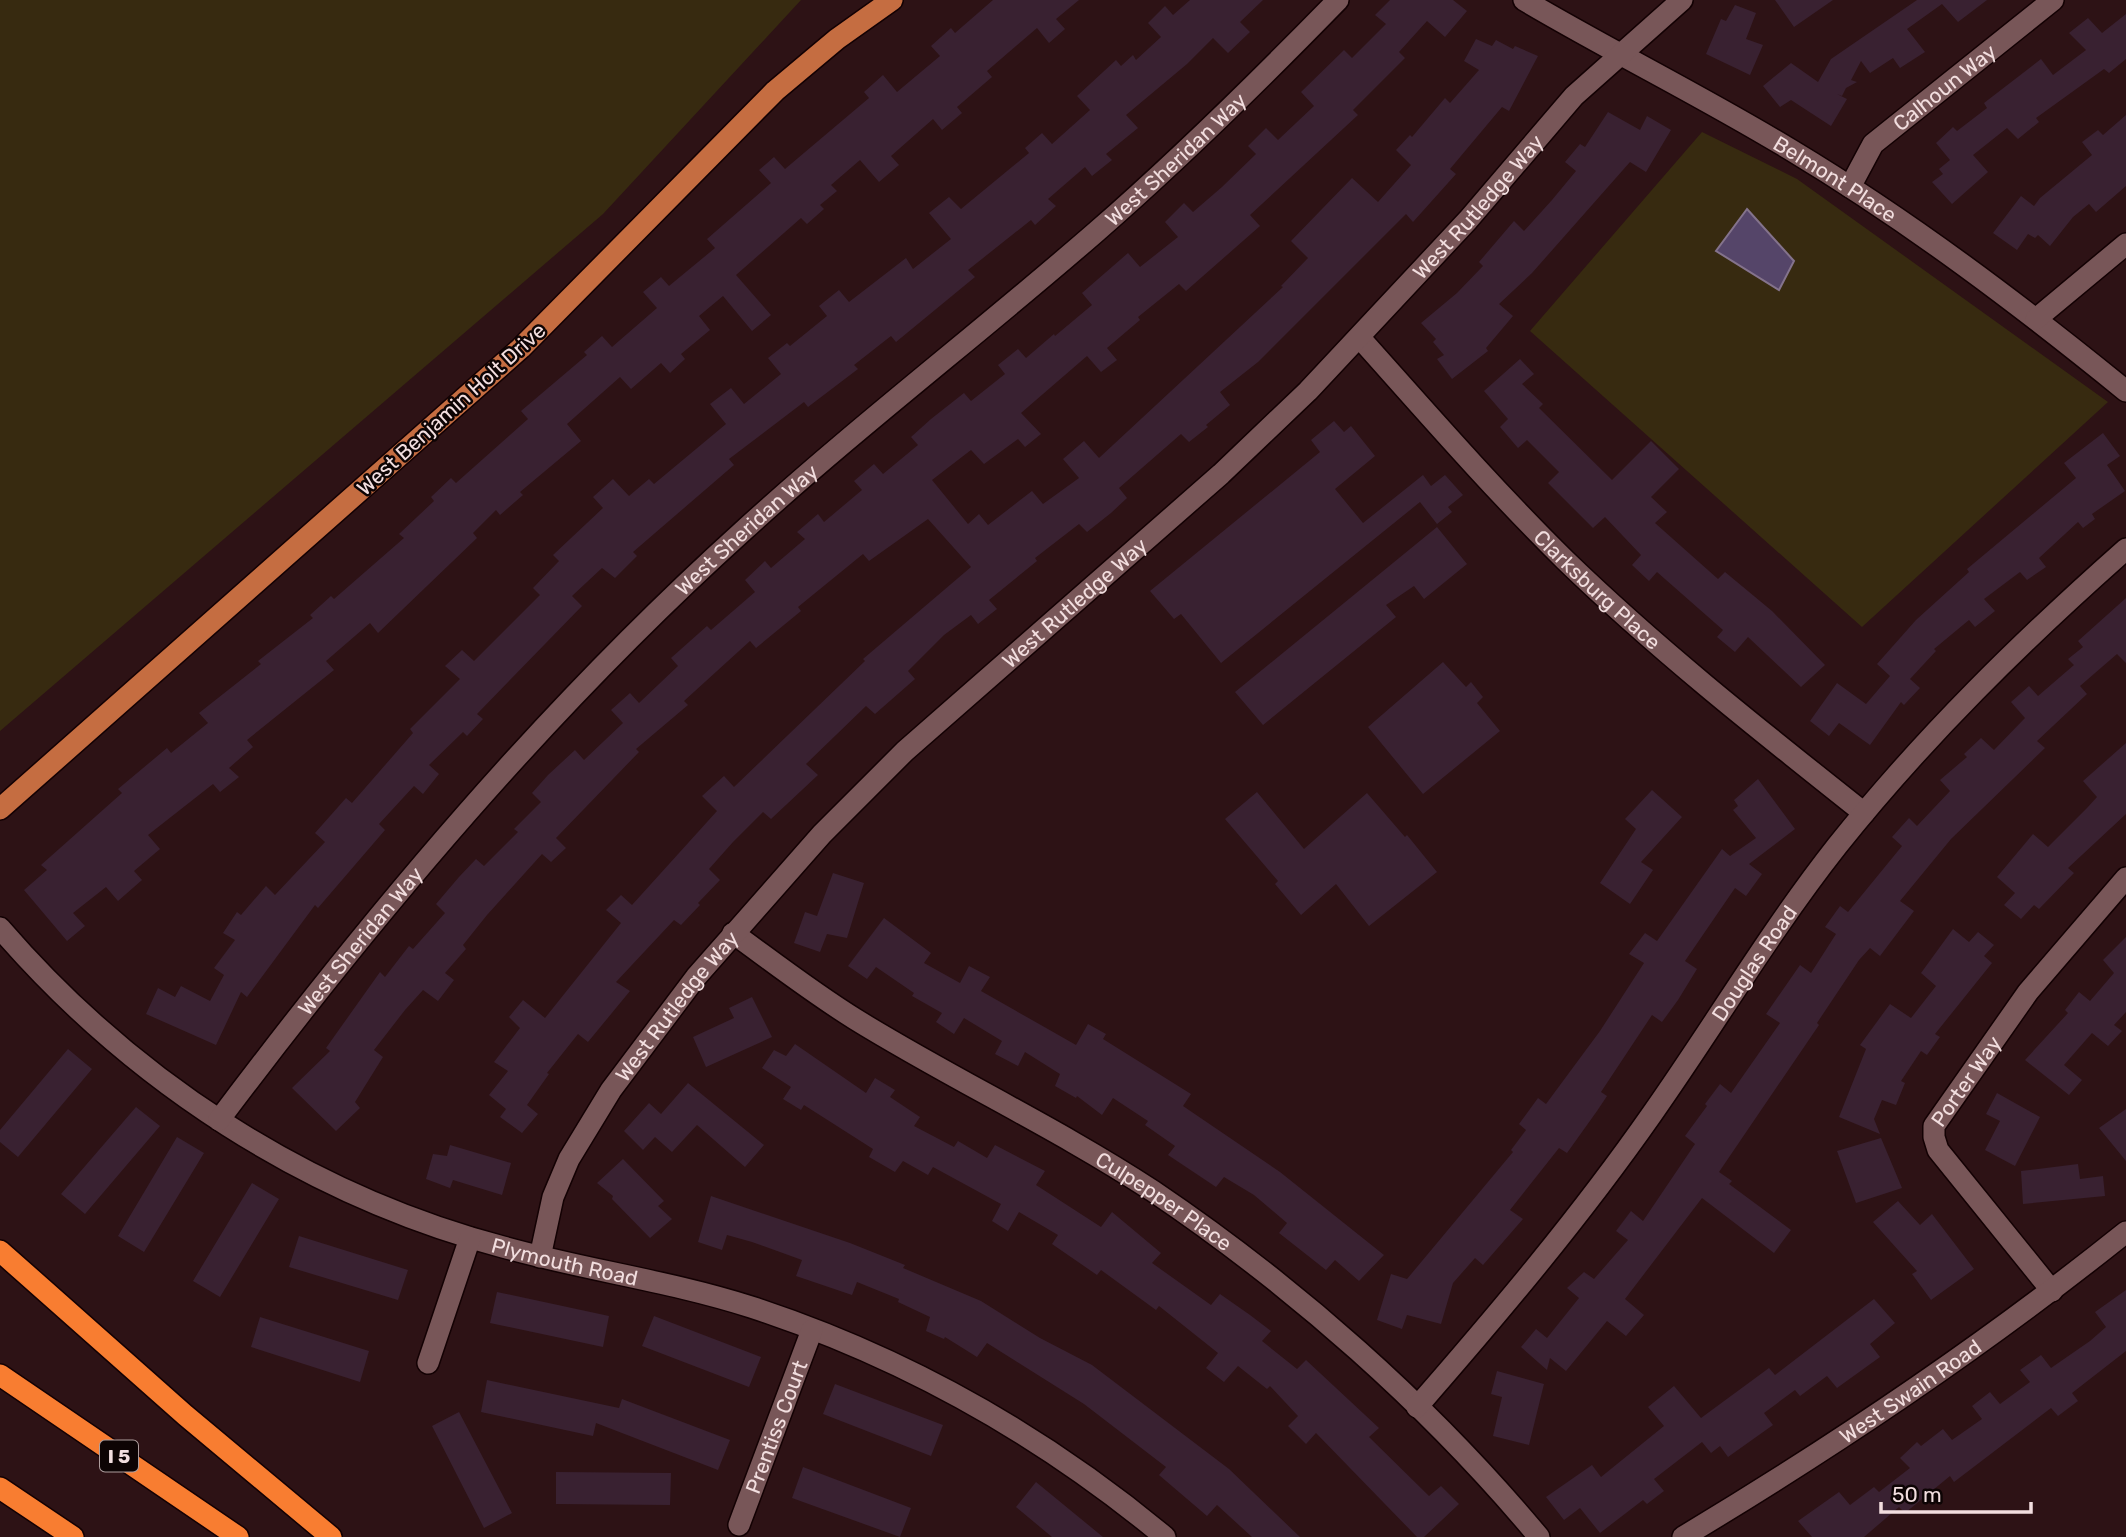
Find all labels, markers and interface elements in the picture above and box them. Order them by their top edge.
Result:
street label: Calhoun Way [1888,38,2001,136]
street label: West Sheridan Way [1100,87,1251,231]
street label: West Rutledge Way [1407,129,1549,284]
street label: Belmont Place [1769,130,1902,227]
street label: West Benjamin Holt Drive [351,318,551,500]
street label: West Sheridan Way [670,458,823,600]
street label: Clarksburg Place [1529,524,1666,654]
street label: West Rutledge Way [997,532,1152,673]
street label: West Sheridan Way [292,861,428,1020]
street label: Douglas Road [1706,900,1802,1025]
street label: West Rutledge Way [610,925,744,1086]
street label: Porter Way [1925,1030,2006,1131]
street label: Culpepper Place [1091,1146,1237,1256]
street label: Plymouth Road [489,1232,640,1290]
street label: West Swain Road [1835,1334,1986,1448]
street label: Prentiss Court [739,1357,812,1497]
road number: I 5 [100,1440,138,1472]
scale bar [1881,1470,2032,1514]
text: 50 m [1892,1482,1942,1507]

